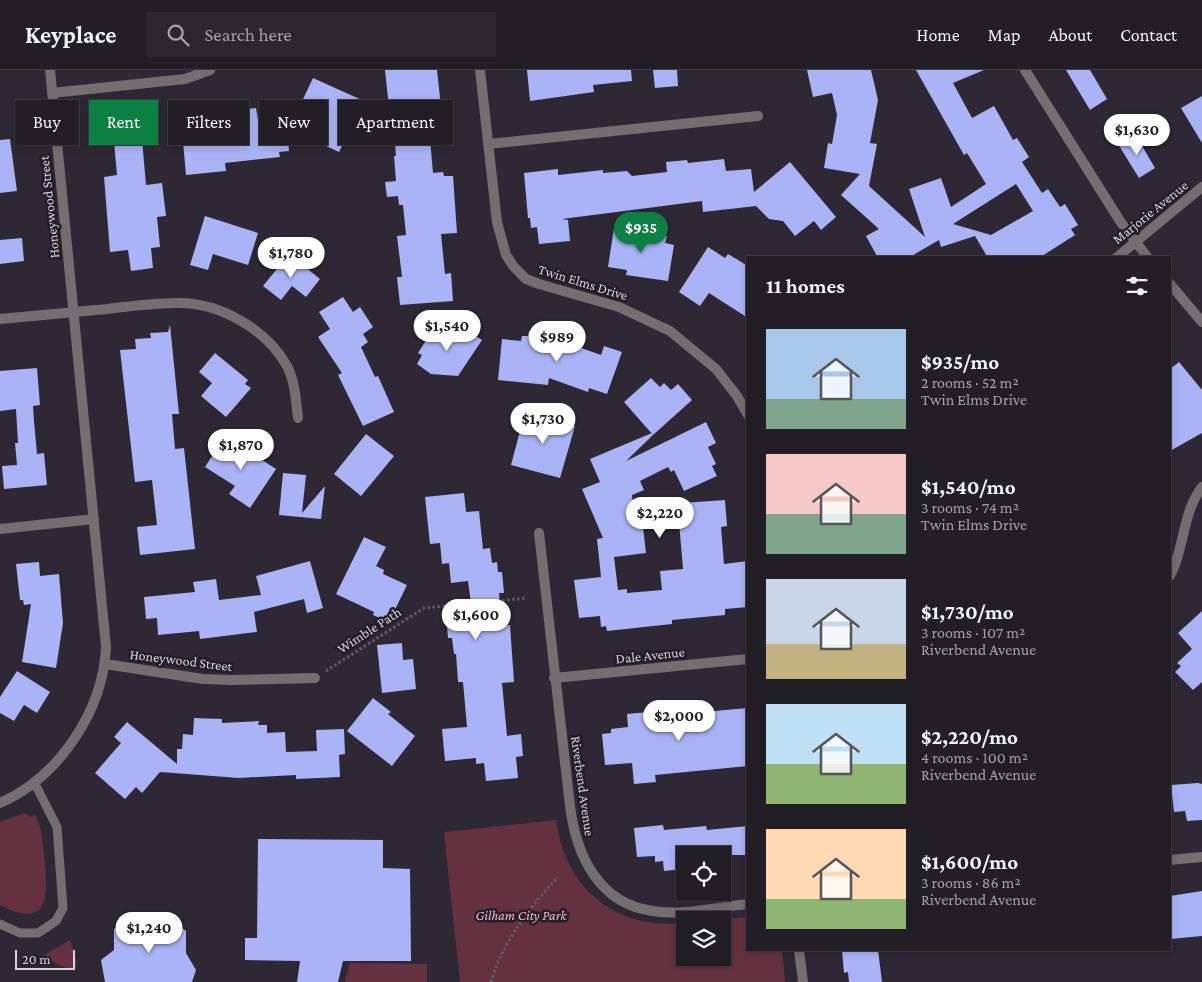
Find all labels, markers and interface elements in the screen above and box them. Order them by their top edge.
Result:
search box [146,12,496,57]
text: Keyplace [25,21,116,48]
icon: search [164,21,192,49]
text: Search here [204,24,292,45]
text: Home [917,25,960,45]
text: Map [988,25,1020,45]
text: About [1048,25,1092,45]
text: Contact [1120,25,1177,45]
chip: Buy [15,100,79,145]
chip: Rent [89,100,158,145]
chip: Filters [168,100,249,145]
chip: New [259,100,328,145]
chip: Apartment [338,100,453,145]
pin: $1,630 [1096,114,1178,156]
text: $1,630 [1115,121,1159,138]
street label: Honeywood Street [36,154,62,259]
street label: Marjorie Avenue [1109,177,1191,248]
pin: $935 [611,212,671,254]
text: $935 [625,219,657,236]
pin: $1,780 [250,236,332,279]
text: $1,780 [269,244,313,261]
street label: Twin Elms Drive [536,261,630,303]
icon: filters [1123,272,1151,300]
text: 11 homes [766,274,845,298]
pin: $1,540 [406,310,488,352]
text: $1,540 [425,317,469,334]
pin: $989 [527,320,587,363]
text: $989 [540,328,574,345]
icon: home [806,349,866,409]
text: $935/mo [921,350,999,374]
text: 2 rooms · 52 m² [921,374,1019,391]
text: Twin Elms Drive [921,391,1027,408]
pin: $1,730 [502,402,584,445]
text: $1,730 [521,410,565,427]
pin: $1,870 [200,428,282,471]
text: $1,870 [219,436,263,453]
icon: home [806,474,866,534]
text: $1,540/mo [921,475,1016,499]
pin: $2,220 [619,496,701,539]
text: 3 rooms · 74 m² [921,499,1019,516]
text: $2,220 [637,504,683,521]
text: Twin Elms Drive [921,516,1027,533]
pin: $1,600 [435,598,517,641]
icon: home [806,599,866,659]
text: $1,730/mo [921,600,1014,624]
street label: Wimble Path [334,603,404,656]
text: $1,600 [453,606,499,623]
text: 3 rooms · 107 m² [921,624,1025,641]
text: Riverbend Avenue [921,641,1036,658]
street label: Dale Avenue [615,643,685,667]
street label: Honeywood Street [129,646,234,674]
pin: $2,000 [638,700,720,742]
text: $2,000 [654,707,704,724]
icon: home [806,724,866,784]
text: $2,220/mo [921,725,1018,749]
street label: Riverbend Avenue [568,735,598,837]
text: 4 rooms · 100 m² [921,749,1028,766]
text: Riverbend Avenue [921,766,1036,783]
map controls [676,846,731,966]
button: locate [676,846,731,901]
icon: home [806,849,866,909]
text: $1,600/mo [921,850,1018,874]
text: 3 rooms · 86 m² [921,874,1021,891]
text: Riverbend Avenue [921,891,1036,908]
park label: Gilham City Park [475,907,567,923]
button: layers [676,911,731,966]
pin: $1,240 [108,912,190,954]
text: $1,240 [127,919,171,936]
scale bar [15,947,75,970]
text: 20 m [22,951,50,967]

